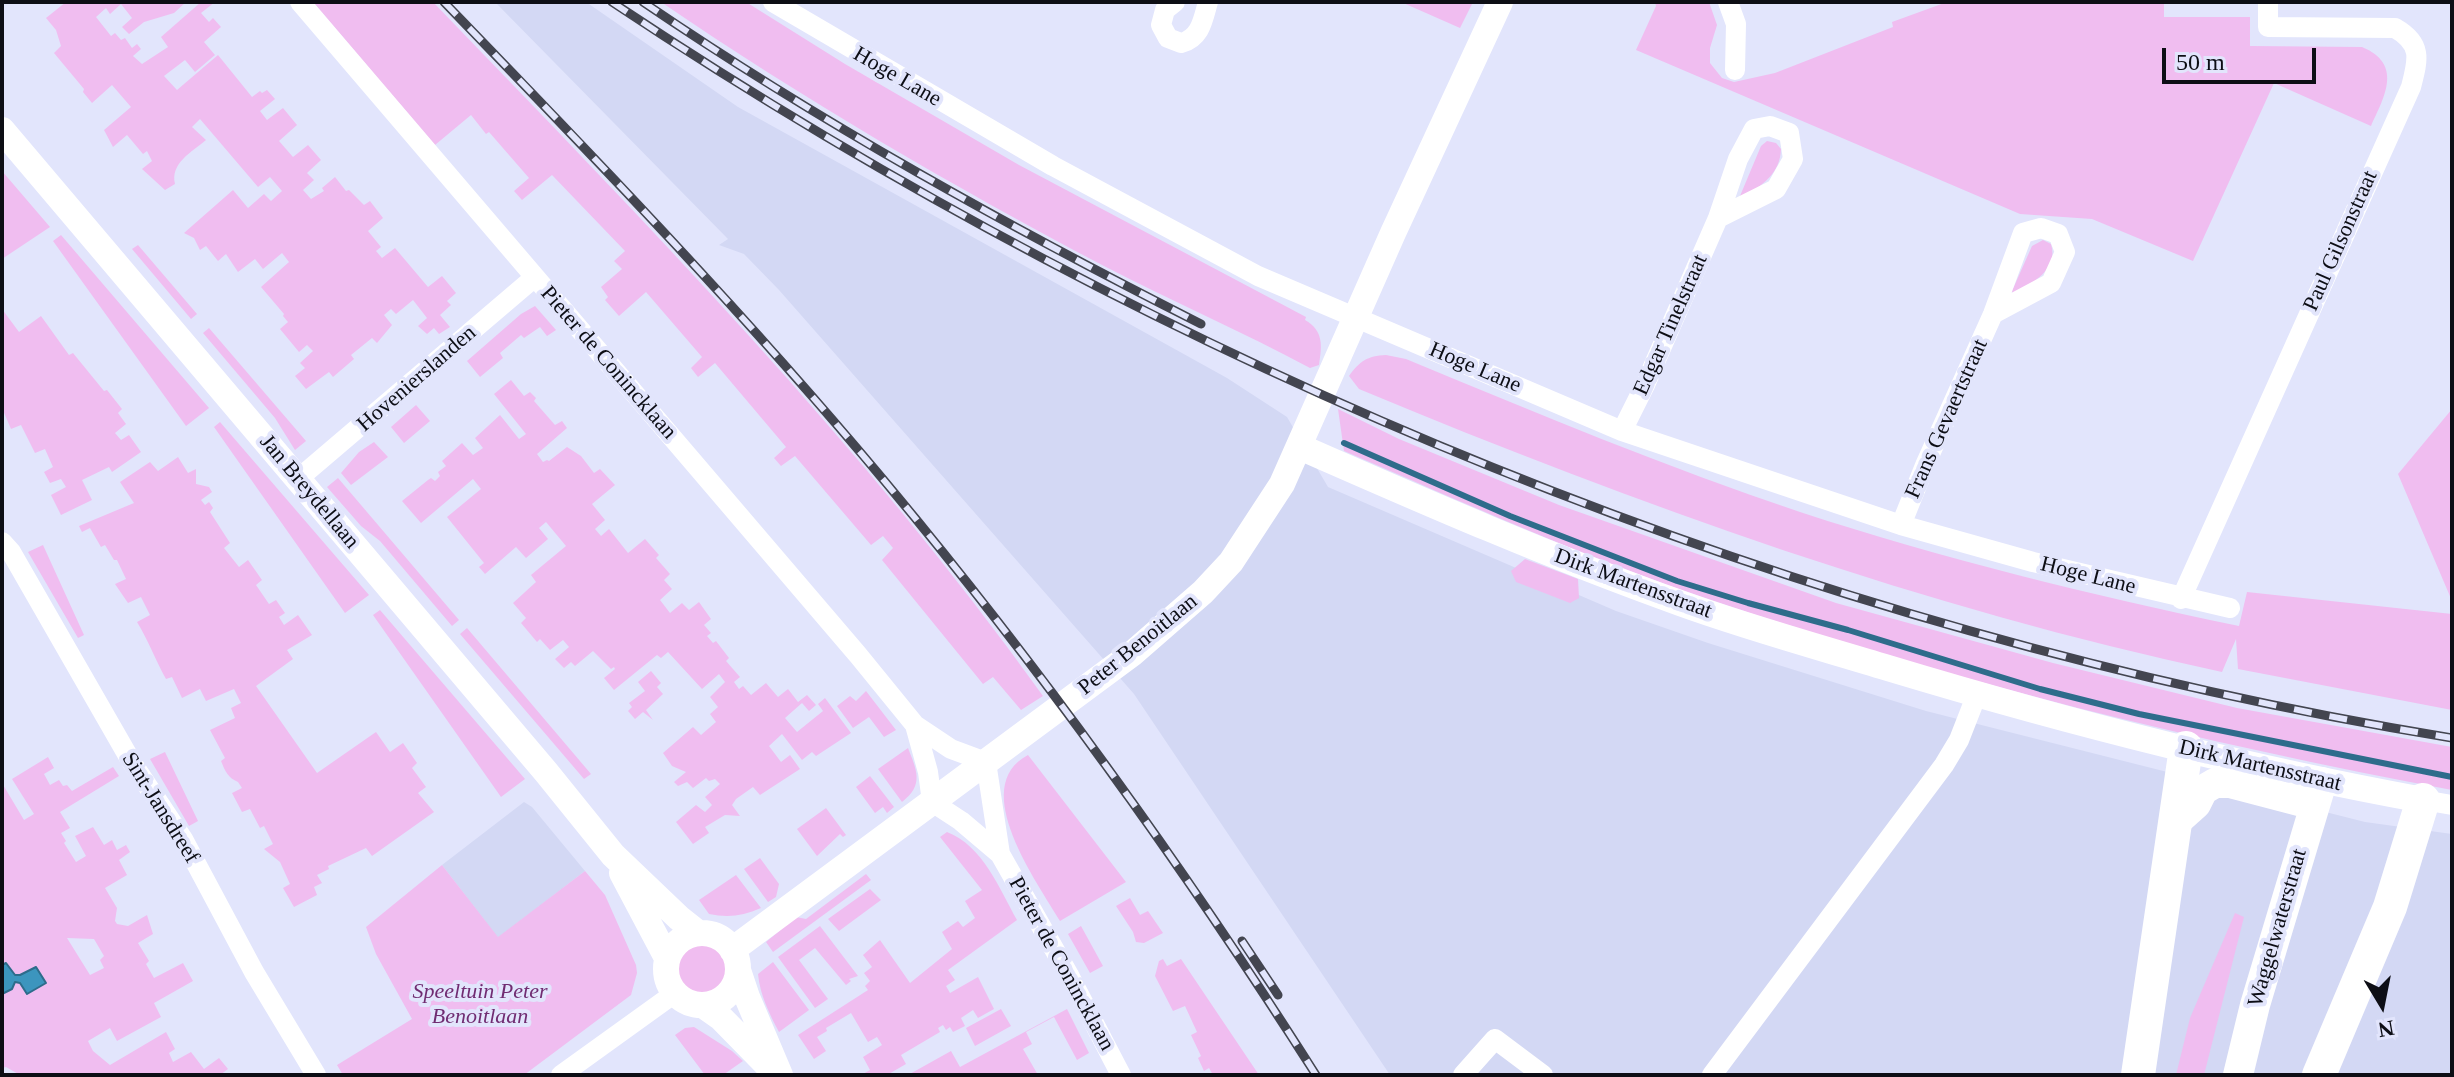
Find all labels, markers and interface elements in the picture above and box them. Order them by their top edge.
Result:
scale bar [2166,32,2320,82]
street label: Hoge Lane [848,41,946,113]
text: 50 m [2176,49,2225,75]
street label: Paul Gilsonstraat [2298,167,2384,315]
street label: Edgar Tinelstraat [1628,251,1714,399]
street label: Pieter de Conincklaan [534,281,682,445]
street label: Hovenierslanden [352,320,482,438]
street label: Frans Gevaertstraat [1900,335,1994,503]
street label: Hoge Lane [1425,337,1525,399]
street label: Jan Breydellaan [254,429,364,555]
street label: Dirk Martensstraat [1551,543,1715,625]
street label: Hoge Lane [2038,551,2138,601]
street label: Peter Benoitlaan [1073,589,1203,701]
street label: Dirk Martensstraat [2176,735,2344,797]
street label: Sint-Jansdreef [115,748,205,868]
street label: Waggelwaterstraat [2243,846,2313,1010]
street label: Pieter de Conincklaan [1002,873,1120,1055]
north arrow [2342,965,2422,1045]
park label: Speeltuin Peter Benoitlaan [412,979,548,1030]
text: N [2376,1015,2396,1043]

